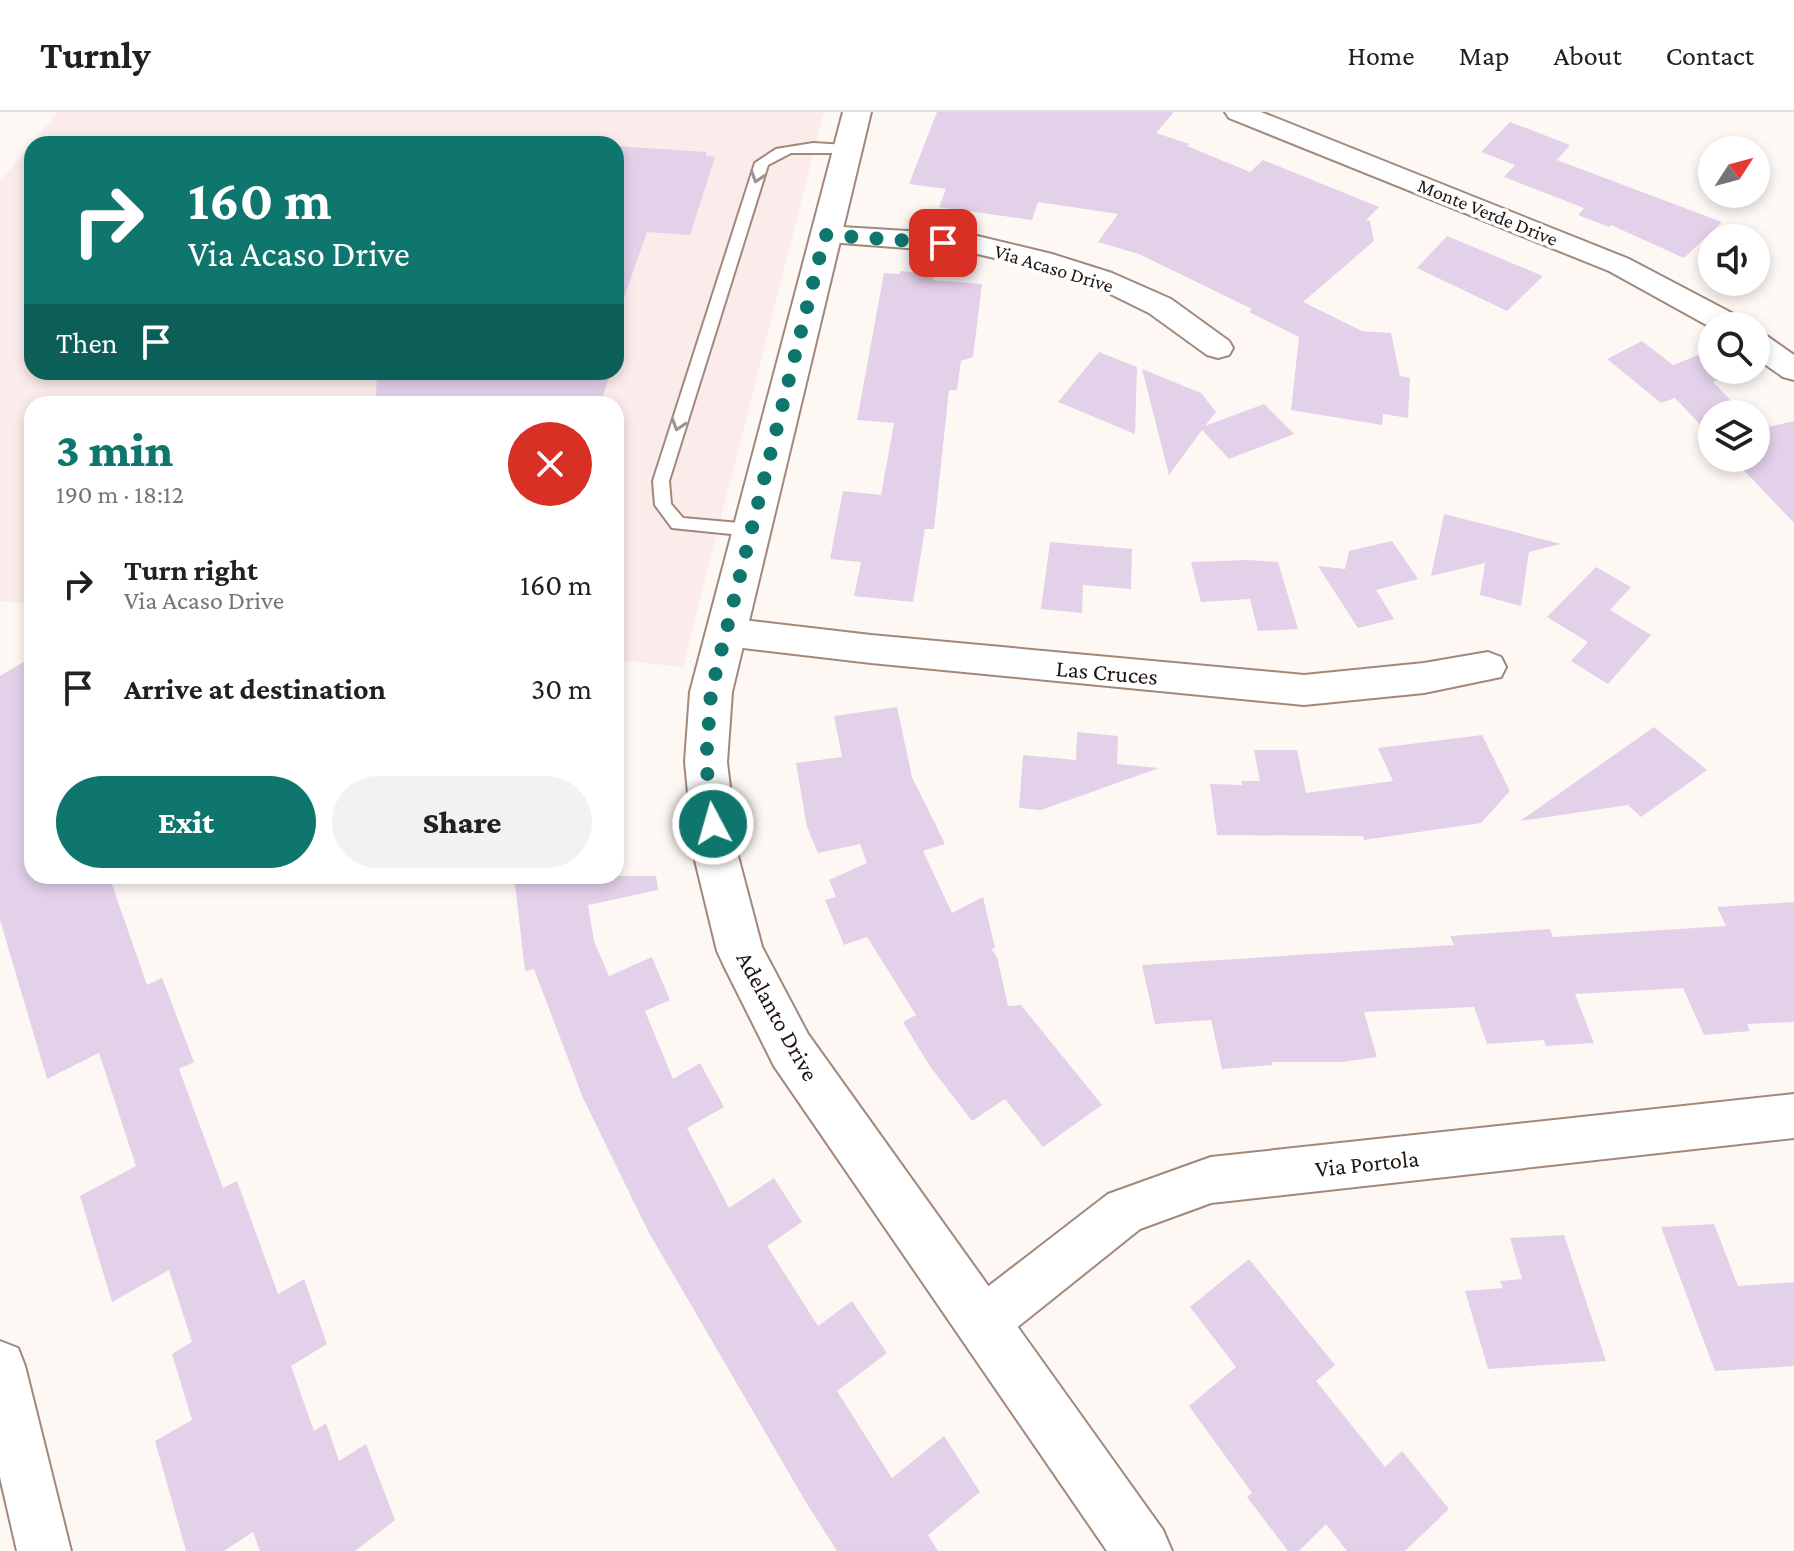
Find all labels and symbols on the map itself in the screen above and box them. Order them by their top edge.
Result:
north arrow [1698,136,1770,208]
one-way arrow [750,170,766,184]
street label: Monte Verde Drive [1415,174,1561,250]
pin [909,209,977,277]
street label: Via Acaso Drive [992,239,1116,297]
one-way arrow [672,418,688,432]
street label: Las Cruces [1055,654,1159,690]
position arrow [671,782,755,866]
street label: Adelanto Drive [731,947,825,1085]
street label: Via Portola [1314,1144,1420,1182]

